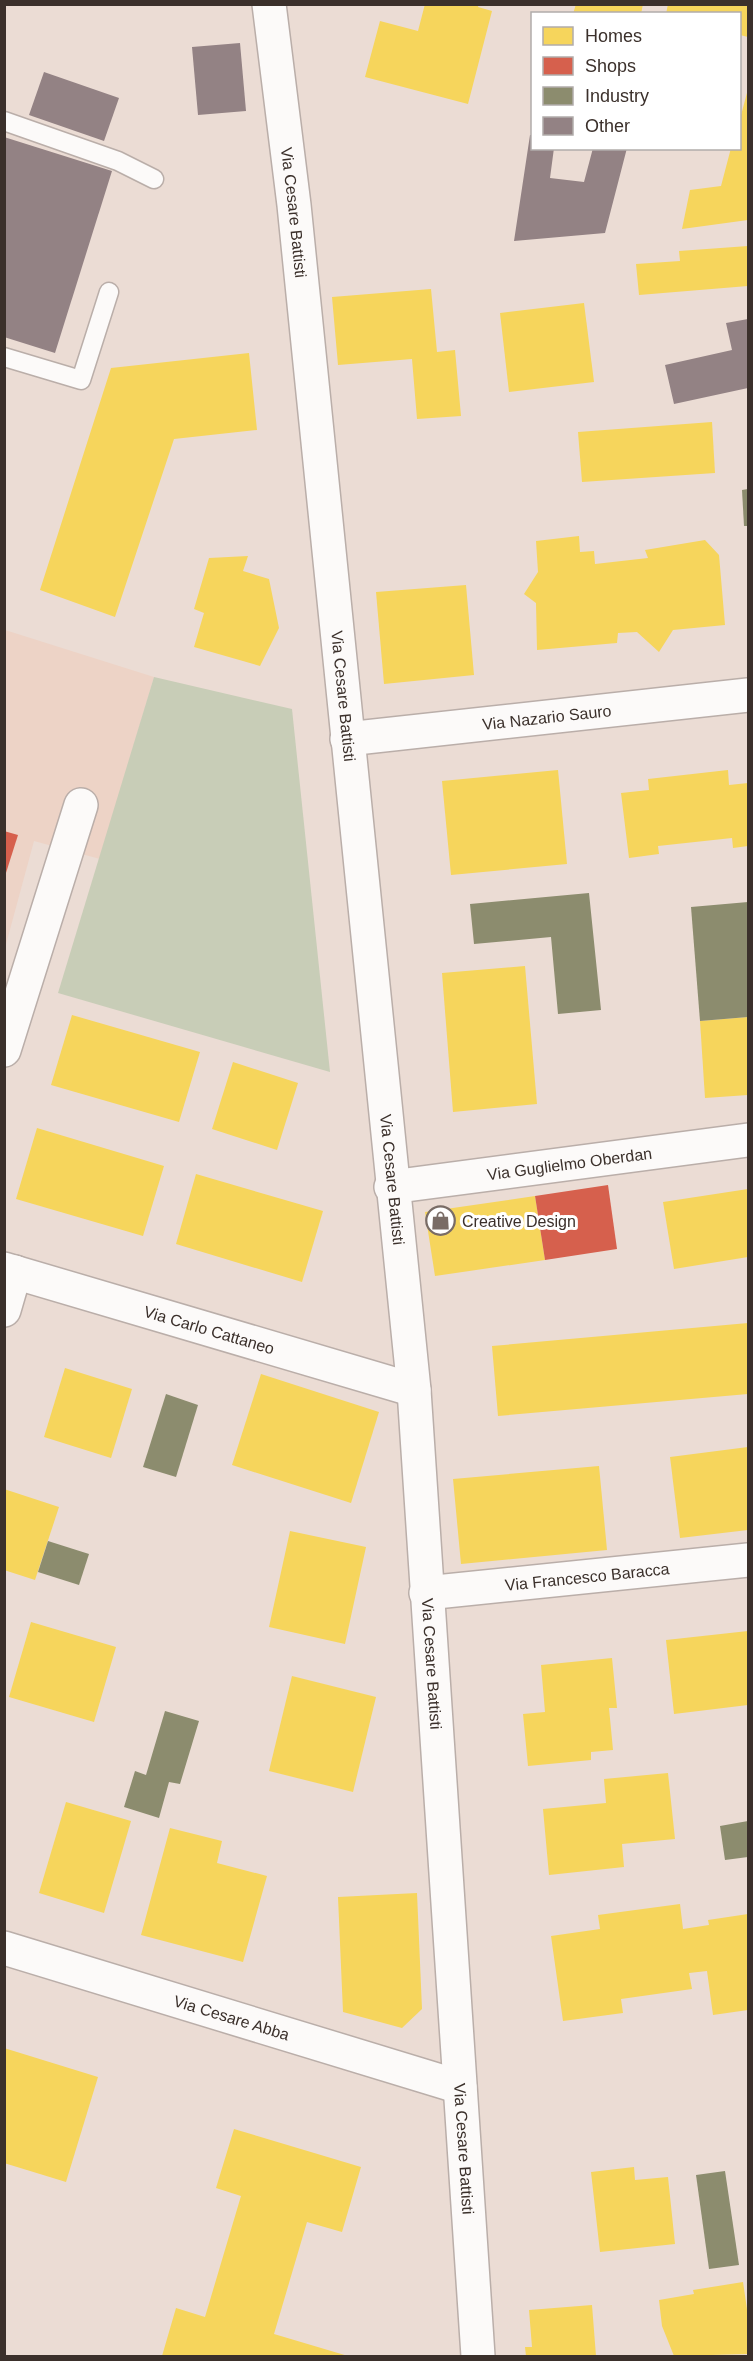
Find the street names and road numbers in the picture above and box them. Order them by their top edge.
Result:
street label: Via Cesare Battisti [278,146,309,279]
street label: Via Cesare Battisti [328,630,358,762]
street label: Via Nazario Sauro [481,702,612,733]
street label: Via Cesare Battisti [377,1113,407,1246]
street label: Via Guglielmo Oberdan [486,1145,653,1183]
street label: Via Carlo Cattaneo [142,1303,276,1357]
street label: Via Francesco Baracca [504,1560,670,1594]
street label: Via Cesare Battisti [419,1598,444,1730]
street label: Via Cesare Abba [172,1992,291,2044]
street label: Via Cesare Battisti [451,2083,477,2215]

